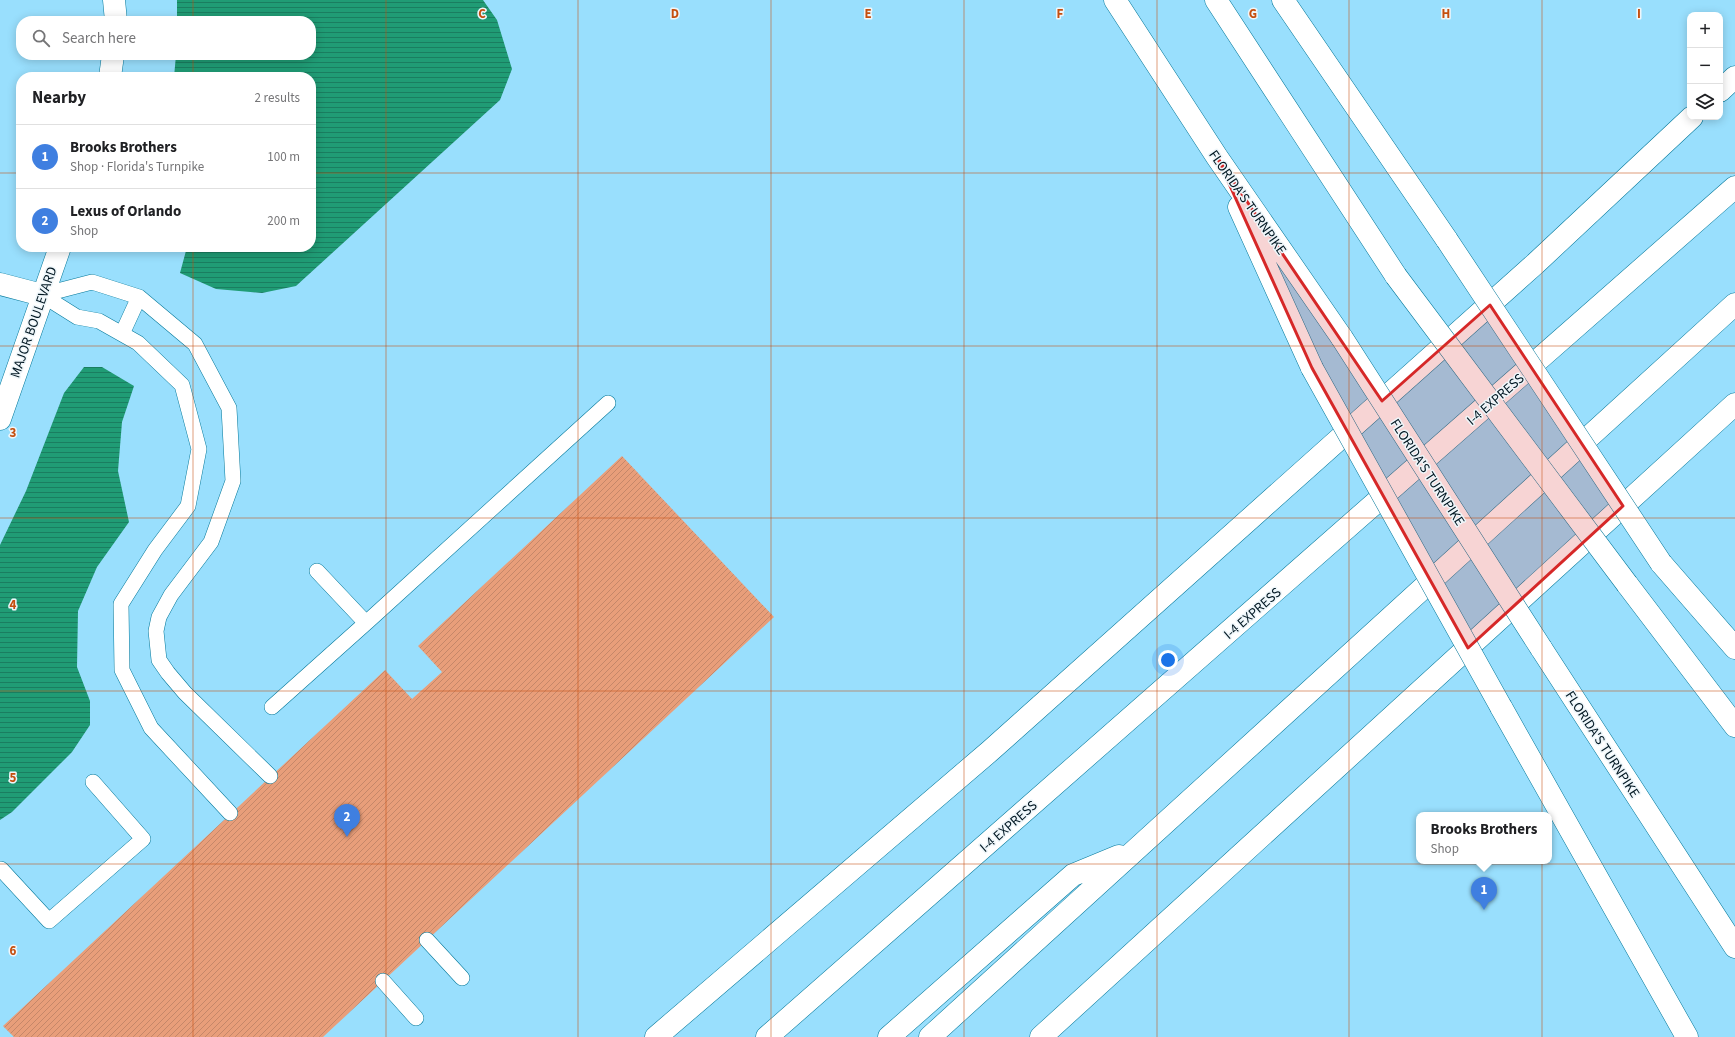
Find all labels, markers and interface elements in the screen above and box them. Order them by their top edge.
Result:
text: C [478,5,486,23]
text: D [671,5,679,23]
text: E [864,5,872,23]
text: F [1057,5,1064,23]
text: G [1249,5,1257,23]
text: H [1442,5,1450,23]
text: I [1637,5,1641,23]
map controls [1687,12,1723,120]
button: + [1687,12,1723,48]
search box [16,16,316,60]
icon: search [30,27,52,49]
text: Search here [62,28,136,49]
button: − [1687,48,1723,84]
button: layers [1687,84,1723,120]
text: Nearby [32,86,86,110]
text: 2 results [255,89,300,107]
text: Brooks Brothers [70,137,177,158]
street label: FLORIDA'S TURNPIKE [1203,146,1291,259]
text: 1 [42,148,48,166]
text: 100 m [267,148,300,166]
text: Shop · Florida's Turnpike [70,158,204,176]
text: Lexus of Orlando [70,201,181,222]
text: 2 [42,212,48,230]
text: 200 m [267,212,300,230]
text: Shop [70,222,98,240]
street label: MAJOR BOULEVARD [6,264,62,381]
street label: I-4 EXPRESS [1463,369,1529,430]
street label: FLORIDA'S TURNPIKE [1385,415,1469,530]
text: 3 [10,424,17,442]
street label: I-4 EXPRESS [1220,583,1286,644]
text: 4 [10,596,17,614]
your location [1158,650,1178,670]
street label: FLORIDA'S TURNPIKE [1560,687,1644,802]
text: 5 [10,769,17,787]
street label: I-4 EXPRESS [976,796,1042,857]
pin: 2 [334,804,360,837]
popup [1416,812,1552,864]
text: Brooks Brothers [1431,819,1537,840]
text: Shop [1431,840,1459,858]
pin: 1 [1471,877,1497,910]
text: 6 [10,942,17,960]

